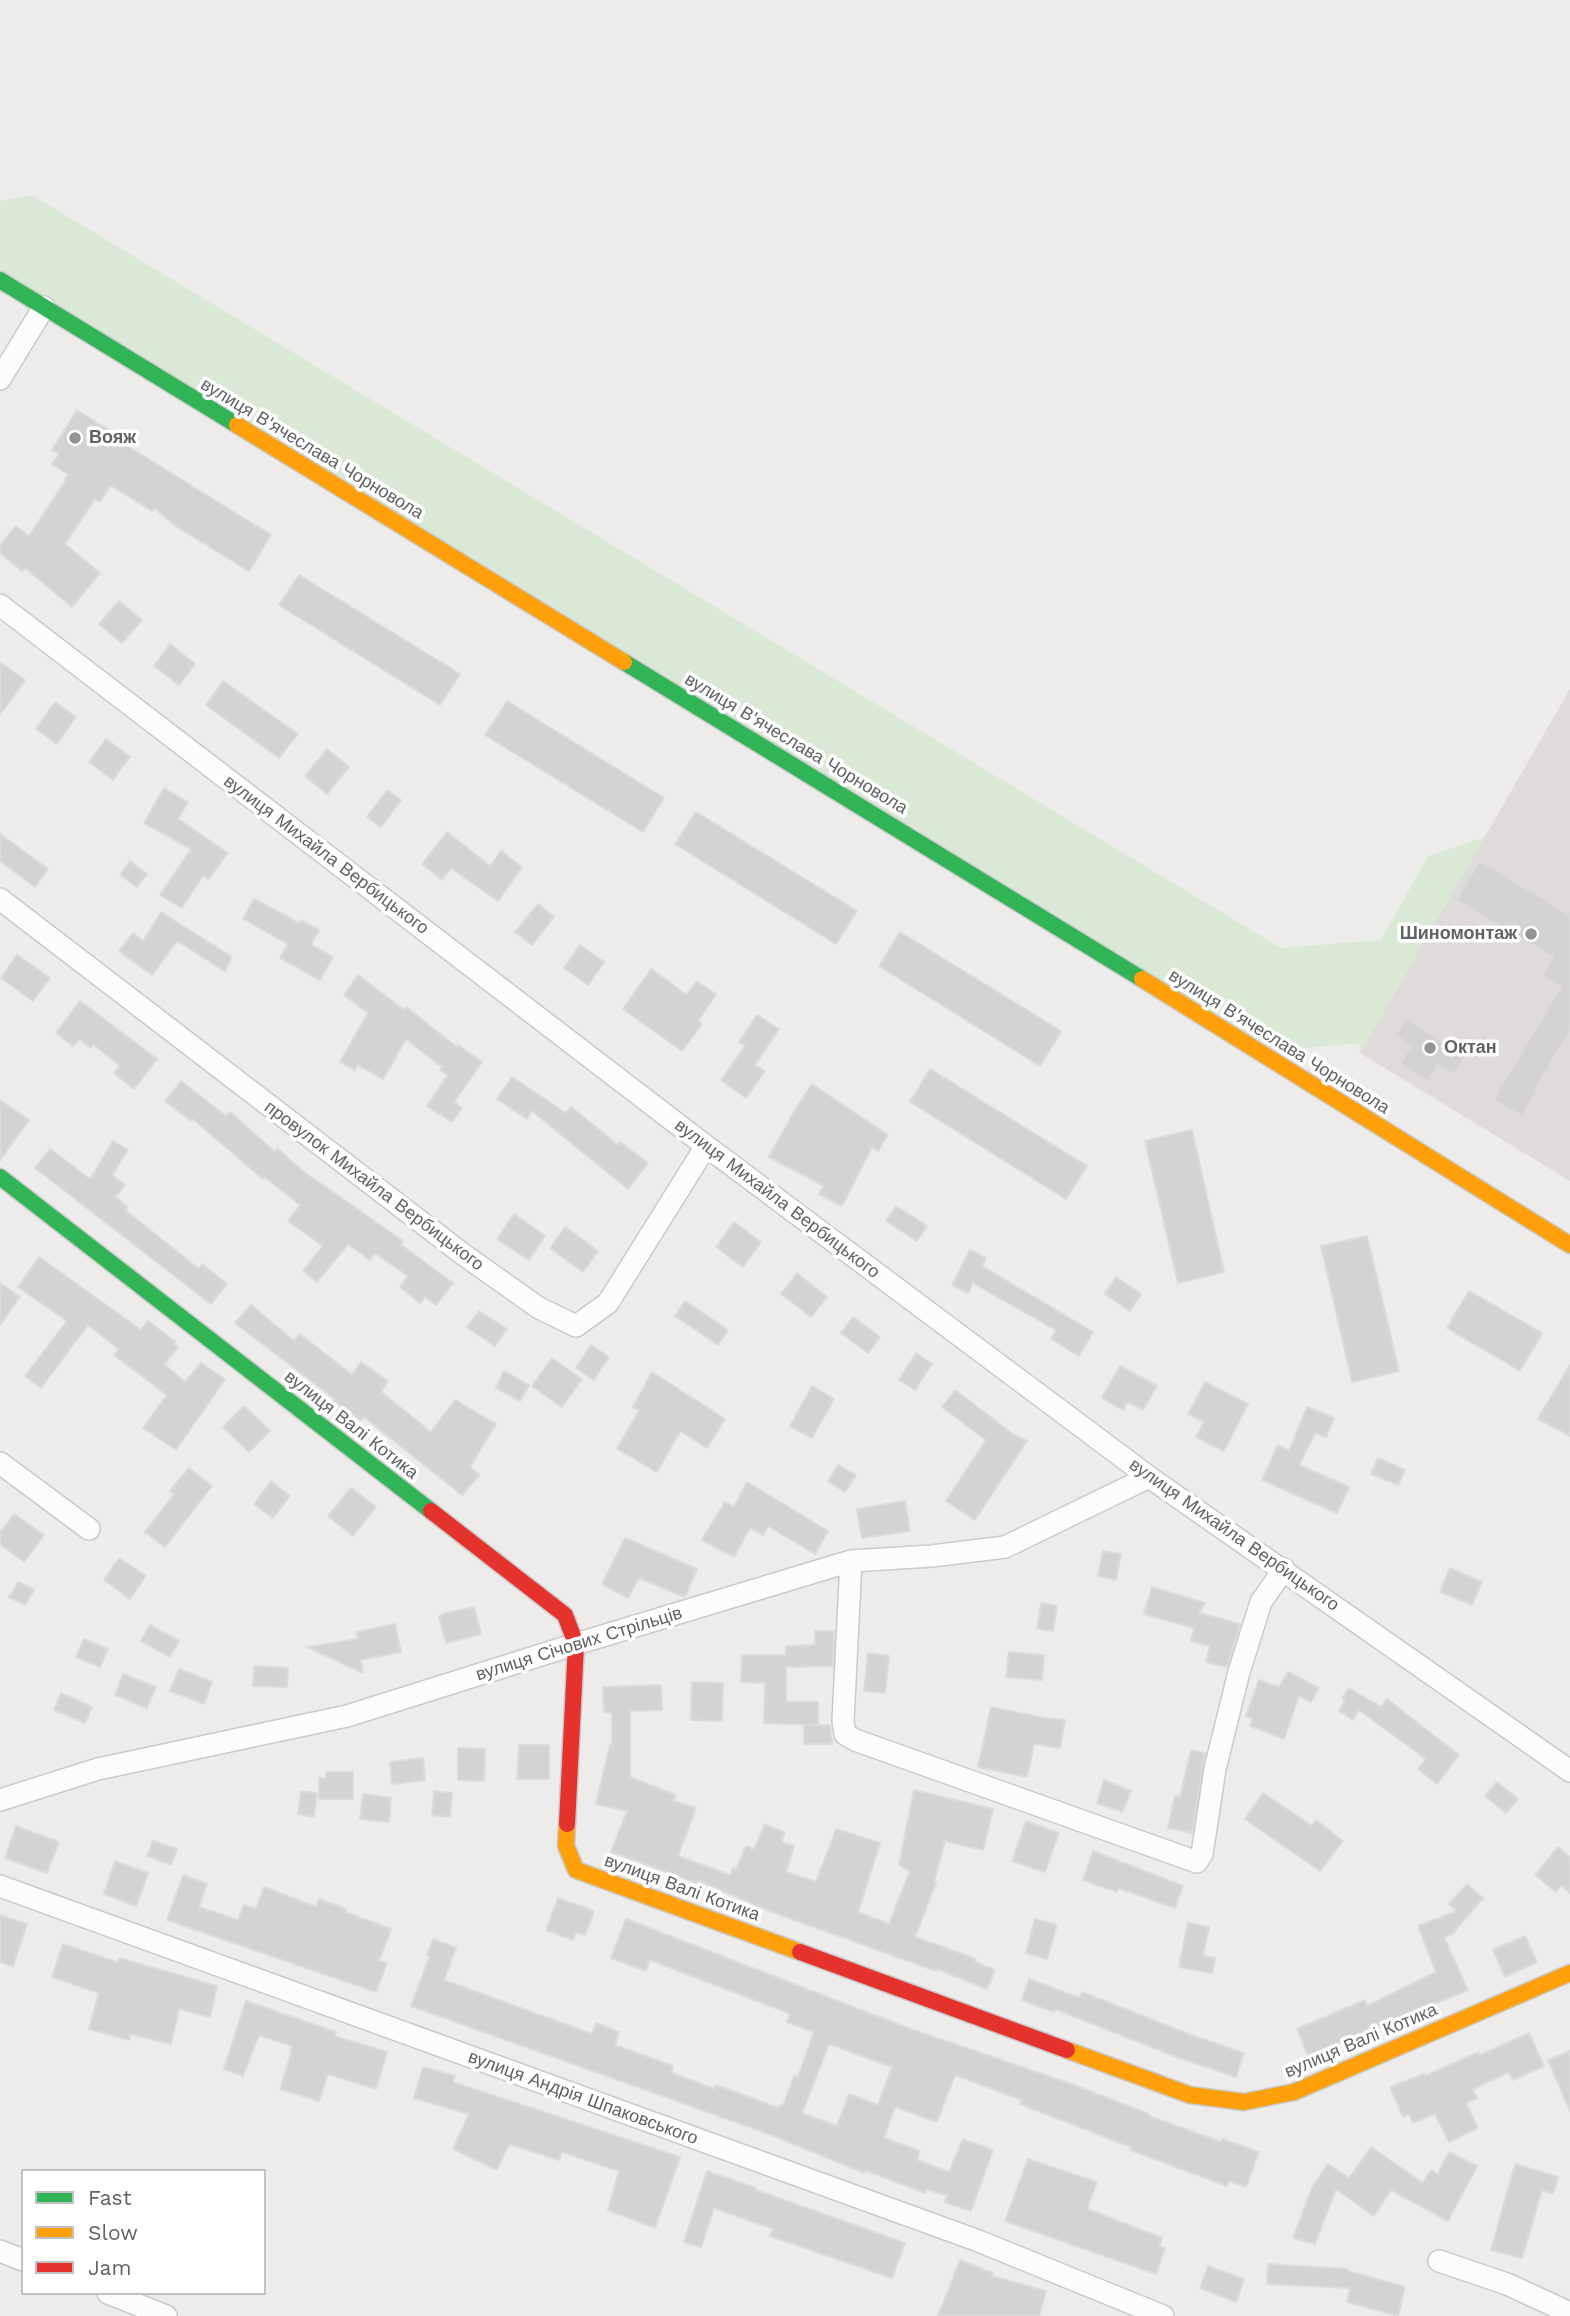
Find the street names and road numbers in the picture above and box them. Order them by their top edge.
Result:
street label: вулиця В'ячеслава Чорновола [197,374,427,524]
street label: вулиця В'ячеслава Чорновола [681,669,911,819]
street label: вулиця Михайла Вербицького [219,771,433,939]
street label: вулиця В'ячеслава Чорновола [1165,965,1393,1119]
street label: провулок Михайла Вербицького [260,1096,488,1276]
street label: вулиця Михайла Вербицького [670,1115,884,1283]
street label: вулиця Валі Котика [280,1366,422,1484]
street label: вулиця Михайла Вербицького [1125,1454,1343,1616]
street label: вулиця Січових Стрільців [473,1602,685,1686]
street label: вулиця Валі Котика [601,1850,763,1926]
street label: вулиця Валі Котика [1281,1999,1441,2083]
street label: вулиця Андрія Шпаковського [465,2046,701,2150]

